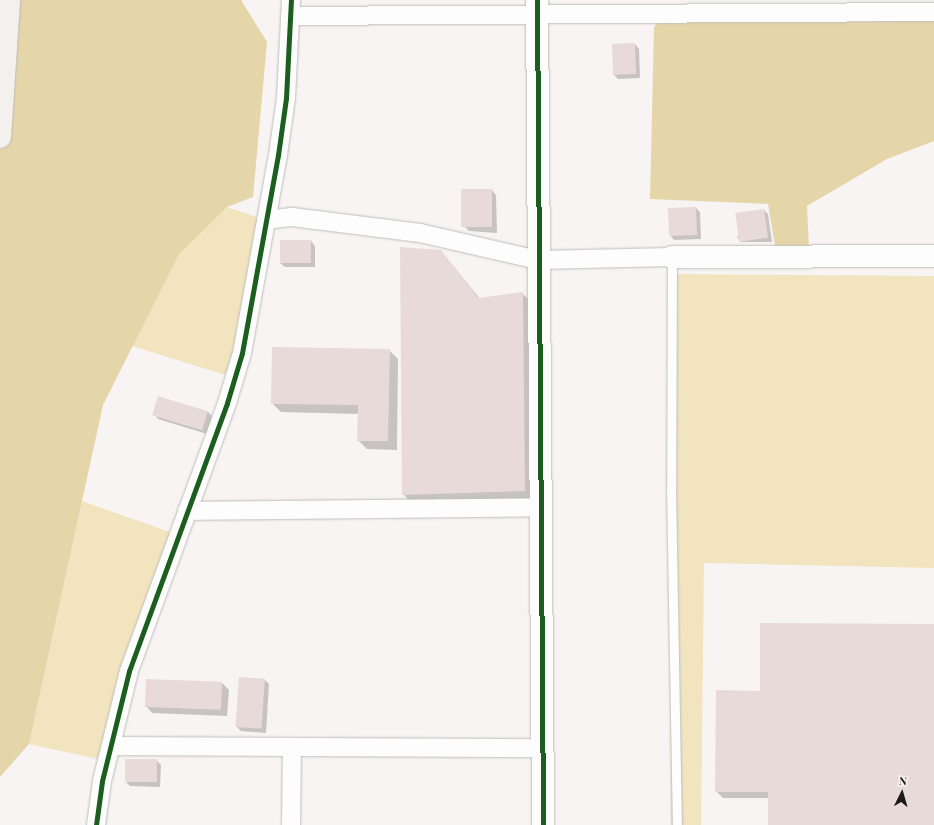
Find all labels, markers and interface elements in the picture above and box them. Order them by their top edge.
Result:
north arrow [882,773,922,813]
text: N [898,773,908,788]

